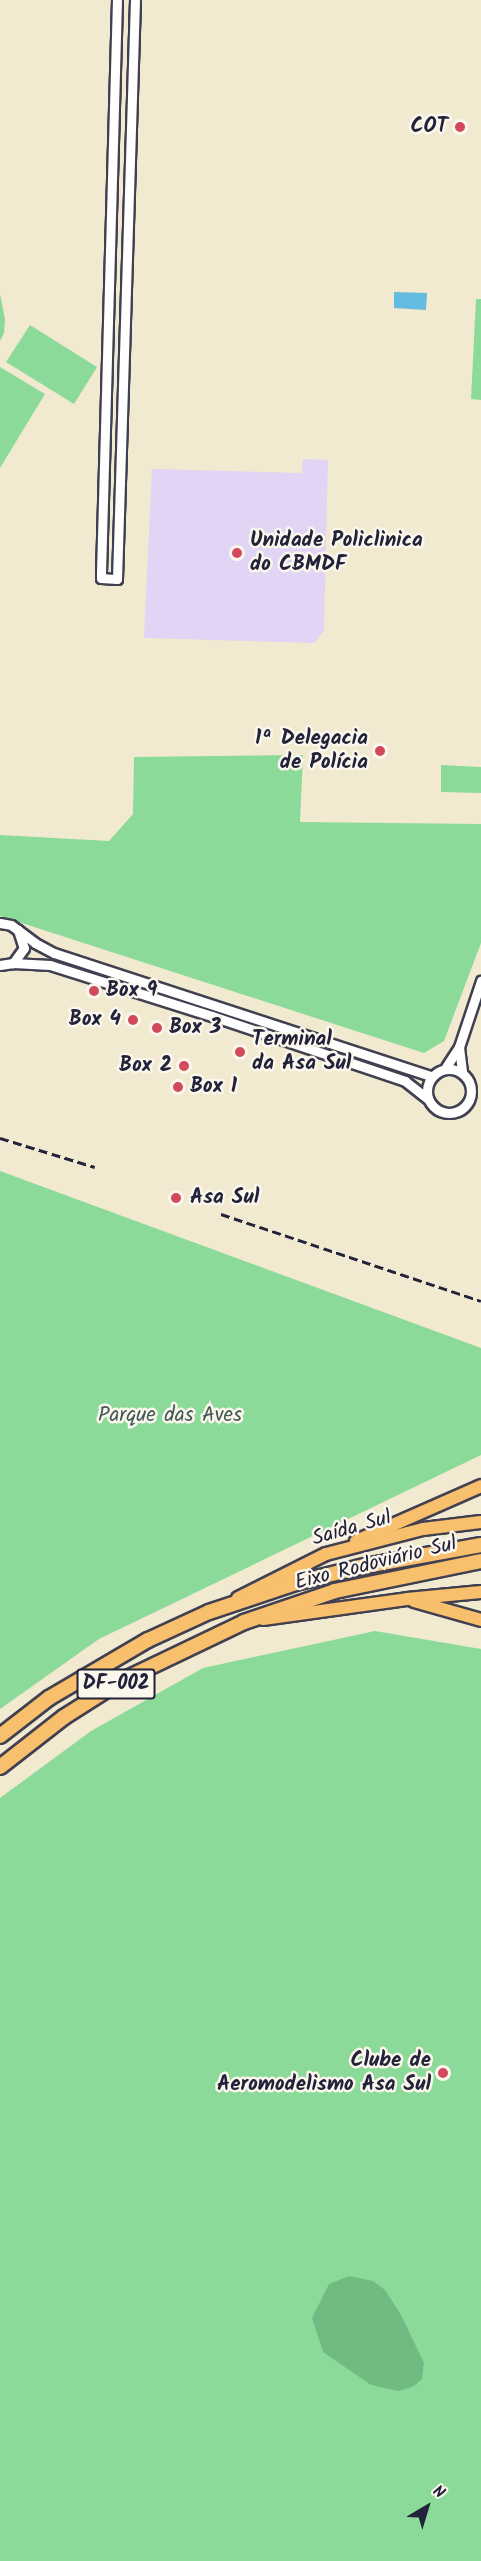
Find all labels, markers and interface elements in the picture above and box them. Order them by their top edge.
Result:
place label: COT [411,114,448,140]
marker: COT [453,120,467,134]
place label: Unidade Policlinica do CBMDF [250,528,423,578]
marker: Unidade Policlinica do CBMDF [228,544,246,562]
place label: 1ª Delegacia de Polícia [255,726,368,776]
marker: 1ª Delegacia de Polícia [373,744,387,758]
place label: Box 9 [106,978,157,1004]
marker: Box 9 [87,984,101,998]
place label: Box 4 [69,1007,121,1033]
marker: Box 4 [126,1013,140,1027]
place label: Box 3 [169,1015,221,1041]
marker: Box 3 [150,1021,164,1035]
place label: Terminal da Asa Sul [252,1027,351,1077]
marker: Terminal da Asa Sul [233,1045,247,1059]
place label: Box 2 [119,1053,172,1079]
marker: Box 2 [177,1059,191,1073]
place label: Box 1 [190,1074,237,1100]
marker: Box 1 [171,1080,185,1094]
place label: Asa Sul [190,1185,259,1211]
marker: Asa Sul [167,1189,185,1207]
park label: Parque das Aves [98,1403,242,1429]
street label: Saída Sul [310,1506,394,1552]
street label: Eixo Rodoviário Sul [292,1532,460,1596]
road number: DF-002 [76,1667,156,1701]
place label: Clube de Aeromodelismo Asa Sul [217,2048,431,2098]
marker: Clube de Aeromodelismo Asa Sul [436,2066,450,2080]
north arrow [397,2477,457,2537]
text: N [427,2479,450,2505]

